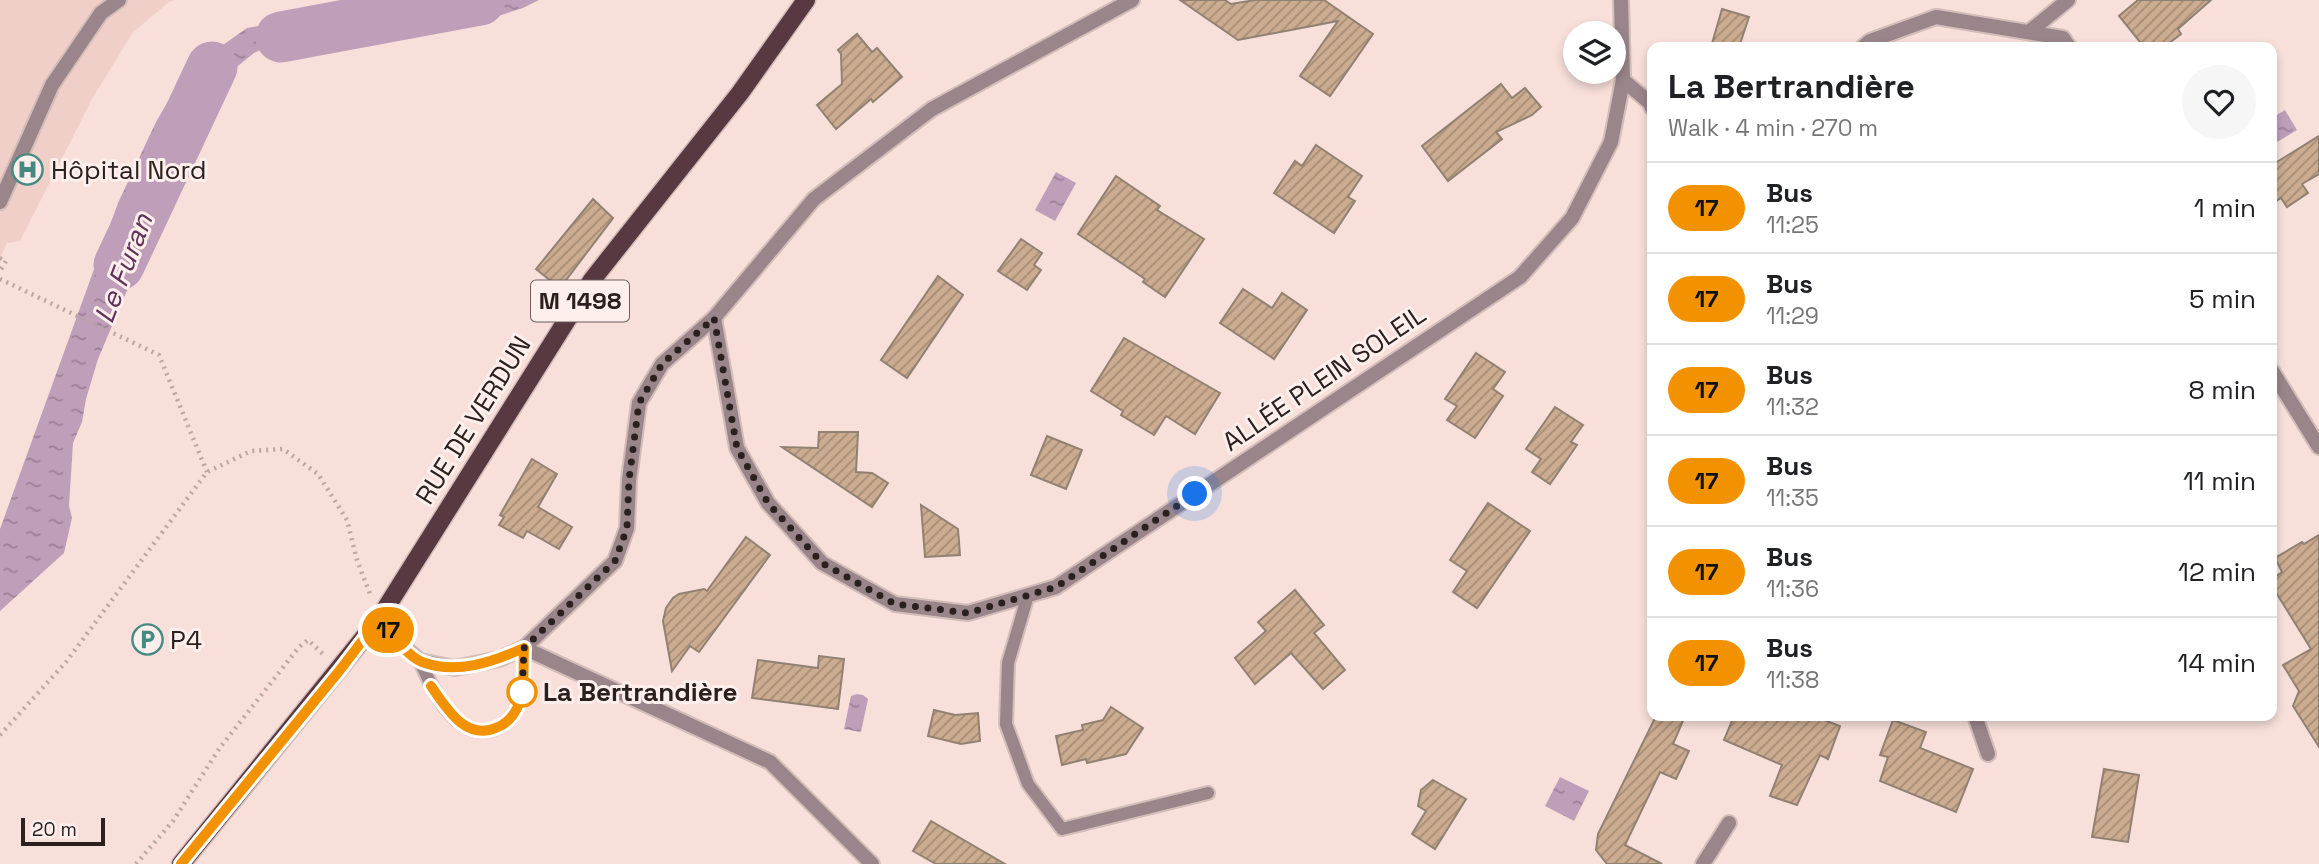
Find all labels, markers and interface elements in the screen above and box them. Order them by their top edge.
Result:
map controls [1563,21,1626,84]
button: layers [1563,21,1626,84]
button: heart [2182,65,2256,139]
text: La Bertrandière [1668,66,1915,108]
text: Walk · 4 min · 270 m [1668,113,1878,143]
hospital icon: Hôpital Nord [11,153,45,187]
place label: Hôpital Nord [51,153,207,187]
text: Bus [1766,176,1813,210]
text: 1 min [2194,191,2256,225]
text: 17 [1694,192,1719,223]
water label: Le Furan [86,207,161,328]
text: 11:25 [1766,210,1819,240]
text: Bus [1766,267,1813,301]
road number: M 1498 [531,280,629,322]
text: 5 min [2189,282,2256,316]
text: 17 [1694,283,1719,314]
street label: ALLÉE PLEIN SOLEIL [1216,297,1432,459]
text: 11:29 [1766,301,1819,331]
street label: RUE DE VERDUN [408,329,538,511]
text: Bus [1766,358,1813,392]
text: 8 min [2188,373,2256,407]
text: 17 [1694,374,1719,405]
text: 11:32 [1766,392,1819,422]
text: Bus [1766,449,1813,483]
text: 11 min [2183,464,2256,498]
text: 17 [1694,465,1719,496]
your location [1177,476,1212,511]
text: 11:35 [1766,483,1819,513]
text: Bus [1766,540,1813,574]
text: 12 min [2178,555,2256,589]
text: 17 [1694,556,1719,587]
text: 11:36 [1766,574,1819,604]
line badge: 17 [356,607,420,653]
text: 17 [376,614,400,645]
parking icon: P4 [130,623,164,657]
place label: P4 [170,623,202,657]
text: Bus [1766,631,1813,665]
text: 14 min [2178,646,2256,680]
text: 17 [1694,647,1719,678]
text: 11:38 [1766,665,1819,695]
place label: La Bertrandière [543,675,738,709]
marker: La Bertrandière [507,677,537,707]
scale bar [21,815,105,847]
text: 20 m [32,817,77,842]

